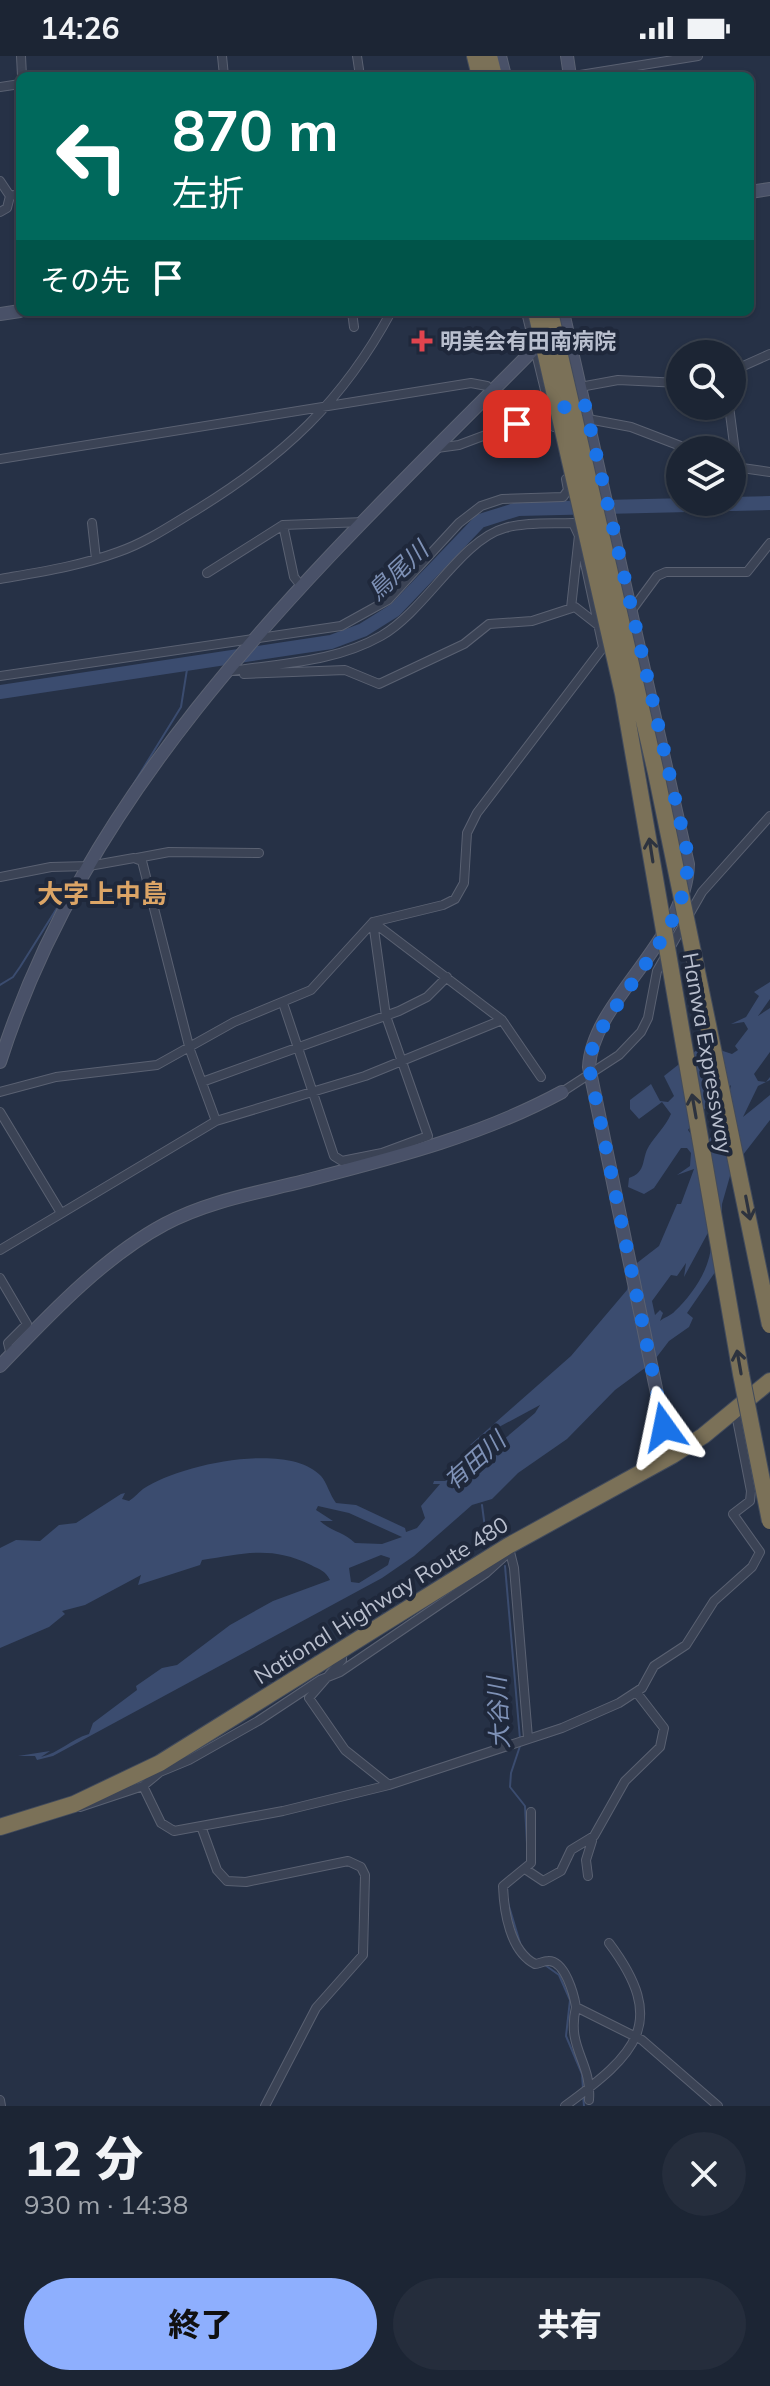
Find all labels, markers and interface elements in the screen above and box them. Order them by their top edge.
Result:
text: 14:26 [40,9,119,47]
text: 870 m [172,95,339,165]
icon: left [40,104,144,208]
text: 左折 [172,170,244,215]
icon: arrive [146,256,190,300]
text: その先 [40,261,130,299]
place label: 明美会有田南病院 [440,327,616,355]
marker: 明美会有田南病院 [411,330,433,352]
map controls [666,340,746,516]
button: search [666,340,746,420]
pin [483,390,551,458]
icon: arrive [495,402,539,446]
button: layers [666,436,746,516]
water label: 鳥尾川 [361,533,436,606]
one-way arrow [643,837,658,863]
district label: 大字上中島 [37,877,167,910]
street label: Hanwa Expressway [677,950,740,1156]
one-way arrow [686,1094,701,1119]
one-way arrow [741,1195,756,1221]
one-way arrow [730,1350,745,1375]
position arrow [622,1385,706,1469]
water label: 有田川 [438,1423,513,1495]
street label: National Highway Route 480 [249,1510,513,1690]
water label: 大谷川 [481,1673,515,1750]
text: 12 分 [24,2128,143,2188]
button: close [662,2132,746,2216]
text: 930 m · 14:38 [24,2188,188,2221]
button: 終了 [24,2278,377,2370]
button: 共有 [393,2278,746,2370]

